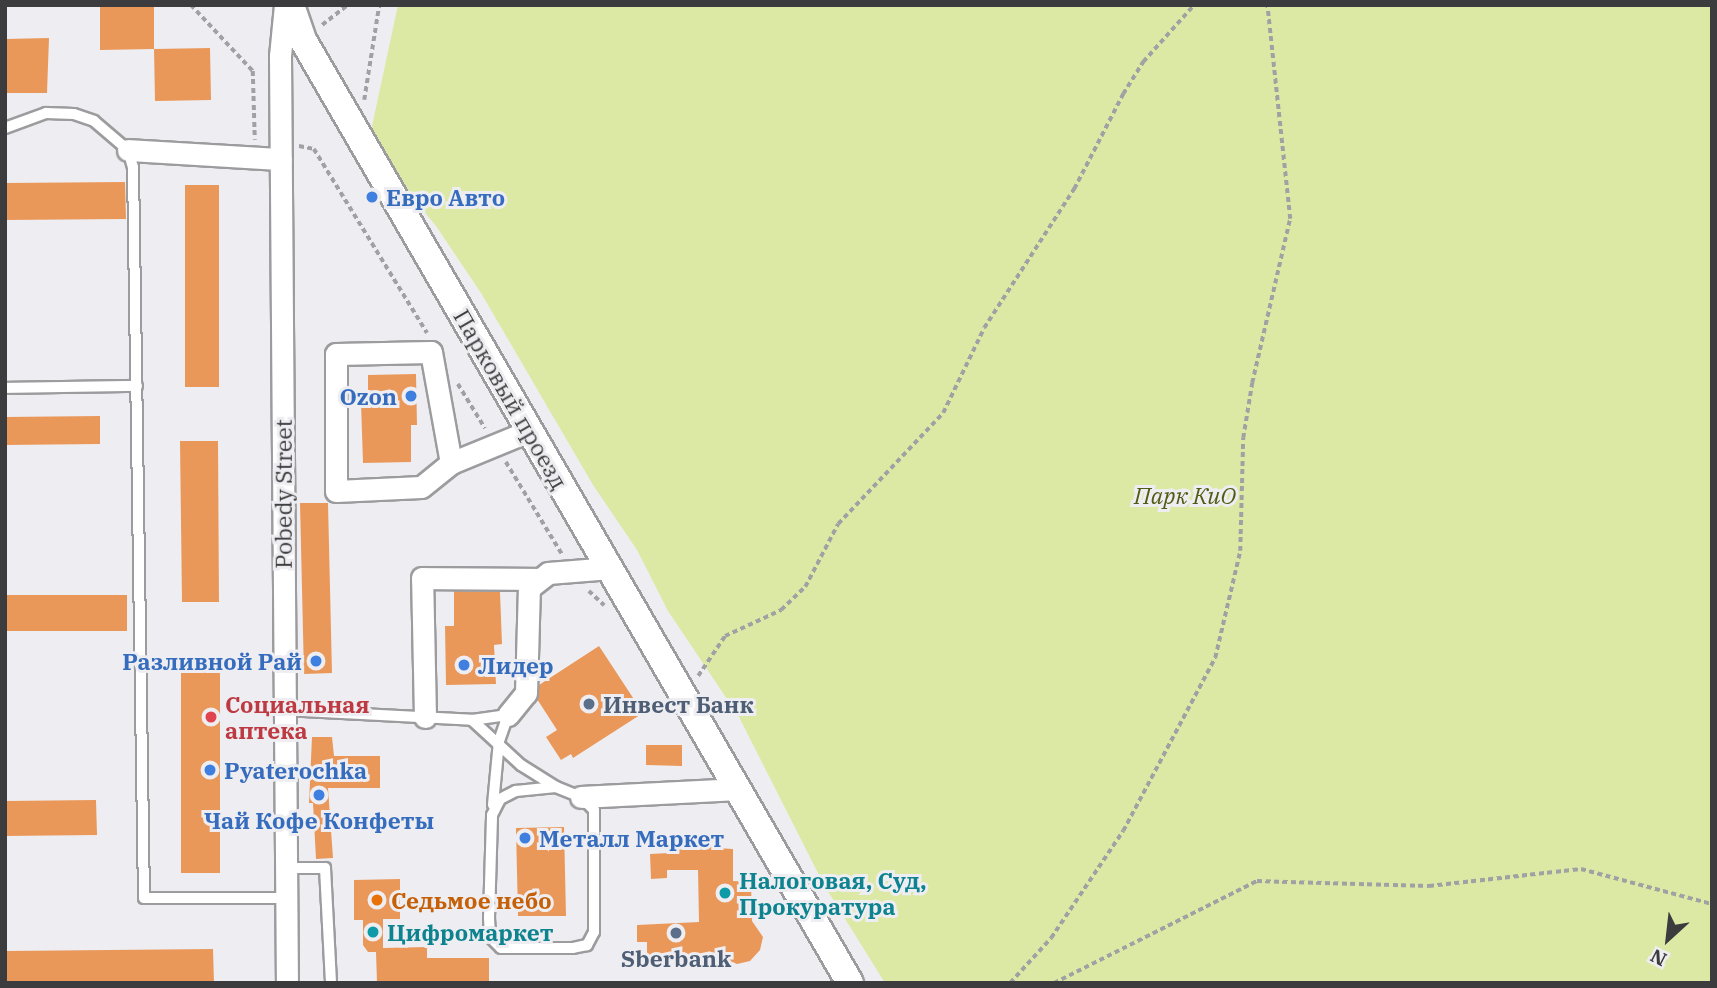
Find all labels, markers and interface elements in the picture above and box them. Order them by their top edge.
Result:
place label: Евро Авто [386,183,505,211]
marker: Евро Авто [364,189,380,205]
street label: Парковый проезд [448,304,574,494]
place label: Ozon [339,382,397,410]
marker: Ozon [403,388,419,404]
street label: Pobedy Street [269,419,297,569]
park label: Парк КиО [1134,481,1236,509]
place label: Разливной Рай [122,647,302,675]
place label: Лидер [478,651,554,679]
marker: Разливной Рай [308,653,324,669]
marker: Лидер [456,657,472,673]
place label: Социальная аптека [225,690,370,744]
place label: Инвест Банк [603,690,754,718]
marker: Инвест Банк [581,696,597,712]
marker: Социальная аптека [203,709,219,725]
place label: Pyaterochka [224,756,367,784]
marker: Pyaterochka [202,762,218,778]
marker: Чай Кофе Конфеты [311,787,327,803]
place label: Чай Кофе Конфеты [204,806,434,834]
place label: Металл Маркет [539,824,724,852]
marker: Металл Маркет [517,830,533,846]
place label: Налоговая, Суд, Прокуратура [739,866,927,920]
marker: Налоговая, Суд, Прокуратура [717,885,733,901]
place label: Седьмое небо [391,886,552,914]
marker: Седьмое небо [369,892,385,908]
north arrow [1633,904,1703,974]
place label: Цифромаркет [387,918,554,946]
marker: Цифромаркет [365,924,381,940]
marker: Sberbank [668,925,684,941]
place label: Sberbank [621,944,731,972]
text: N [1646,944,1671,972]

